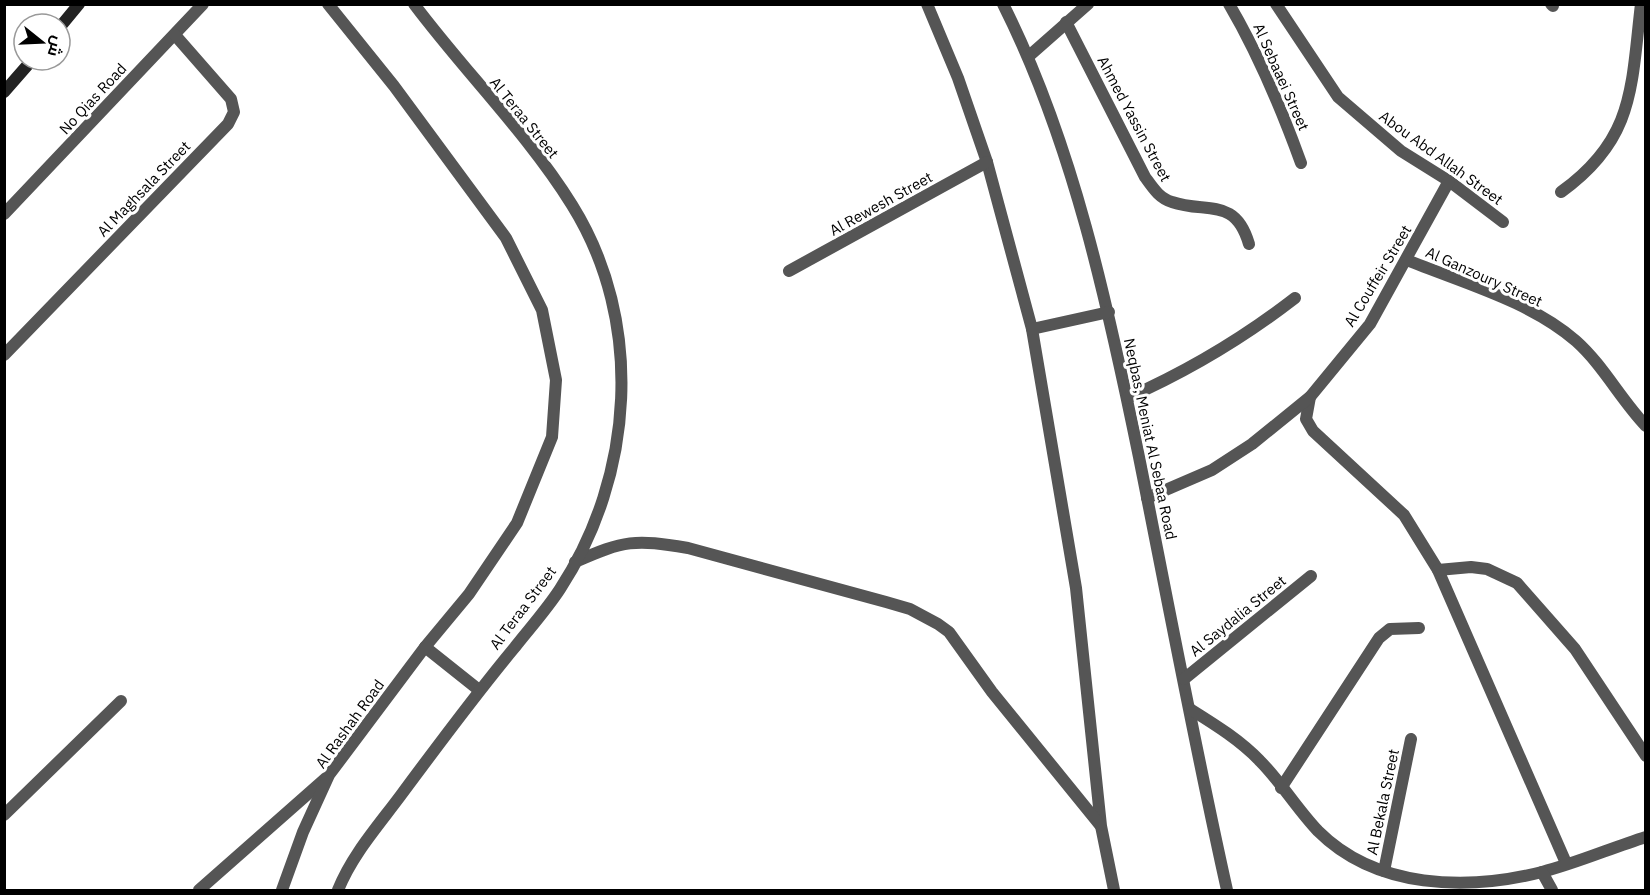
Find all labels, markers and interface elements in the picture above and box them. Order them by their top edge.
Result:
north arrow [12,12,72,72]
street label: Al Sebaaei Street [1249,20,1314,133]
text: ش [44,34,69,59]
street label: Ahmed Yassin Street [1093,53,1176,185]
street label: No Qias Road [55,59,130,138]
street label: Al Teraa Street [486,73,563,162]
street label: Abou Abd Allah Street [1376,106,1507,209]
street label: Al Maghsala Street [93,137,194,241]
street label: Al Rewesh Street [826,167,936,240]
street label: Al Couffeir Street [1340,221,1415,330]
street label: Al Ganzoury Street [1423,242,1546,311]
street label: Neqbas, Meniat Al Sebaa Road [1120,336,1181,541]
street label: Al Teraa Street [485,562,560,653]
street label: Al Saydalia Street [1186,571,1290,660]
street label: Al Rashah Road [311,676,388,772]
street label: Al Bekala Street [1362,747,1403,857]

